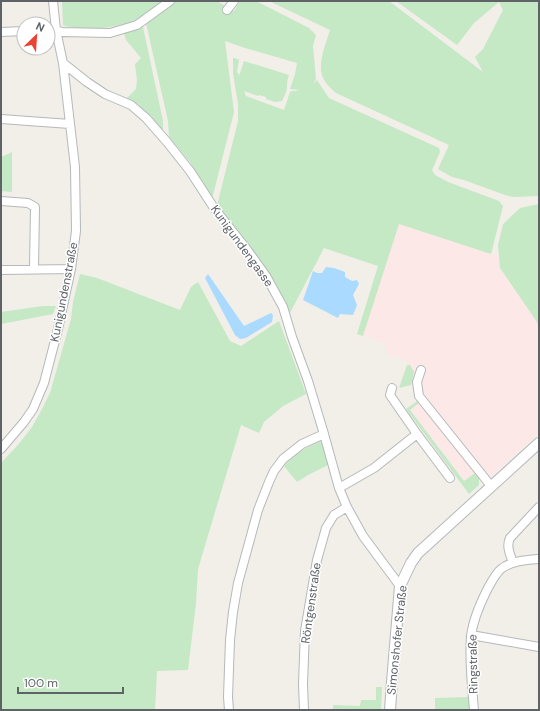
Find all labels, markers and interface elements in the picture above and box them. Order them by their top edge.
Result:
north arrow [16,16,56,56]
text: N [34,19,47,35]
street label: Kunigundengasse [207,202,277,290]
street label: Kunigundenstraße [46,241,82,343]
street label: Röntgenstraße [297,561,325,645]
street label: Simonshofer Straße [383,584,411,696]
street label: Ringstraße [464,634,482,694]
scale bar [18,669,123,695]
text: 100 m [24,675,58,691]

